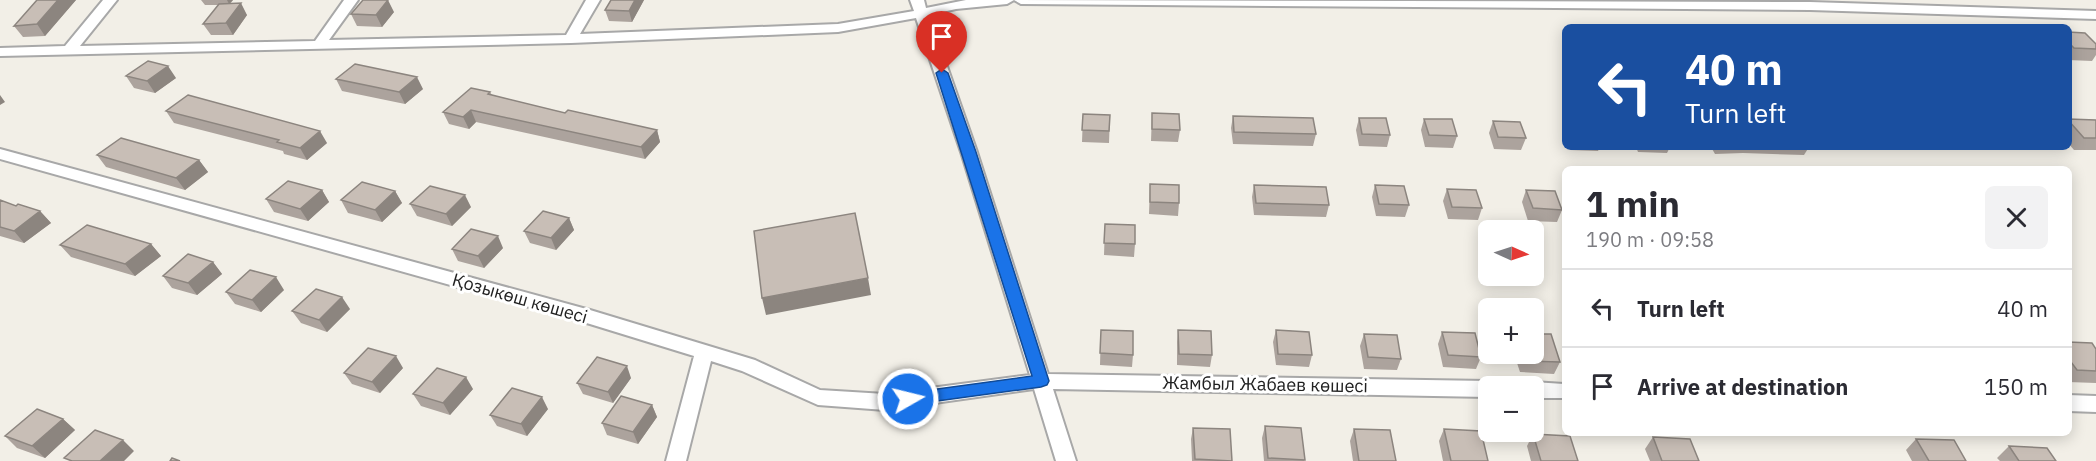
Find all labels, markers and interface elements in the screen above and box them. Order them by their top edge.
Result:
pin [916,11,967,73]
icon: arrive [925,20,958,53]
text: 40 m [1685,42,1783,97]
icon: left [1586,48,1664,126]
text: Turn left [1685,95,1786,130]
text: 1 min [1586,180,1680,227]
button: close [1985,186,2048,249]
north arrow [1478,220,1544,286]
map controls [1478,220,1544,442]
text: 190 m · 09:58 [1586,226,1714,253]
street label: Қозыкөш көшесі [450,268,590,328]
icon: left [1586,292,1619,325]
text: Turn left [1637,294,1725,323]
text: 40 m [1997,294,2048,323]
button: + [1478,298,1544,364]
position arrow [876,367,940,431]
icon: arrive [1586,370,1619,403]
street label: Жамбыл Жабаев көшесі [1162,371,1368,397]
text: Arrive at destination [1637,372,1848,401]
text: 150 m [1984,372,2048,401]
button: − [1478,376,1544,442]

